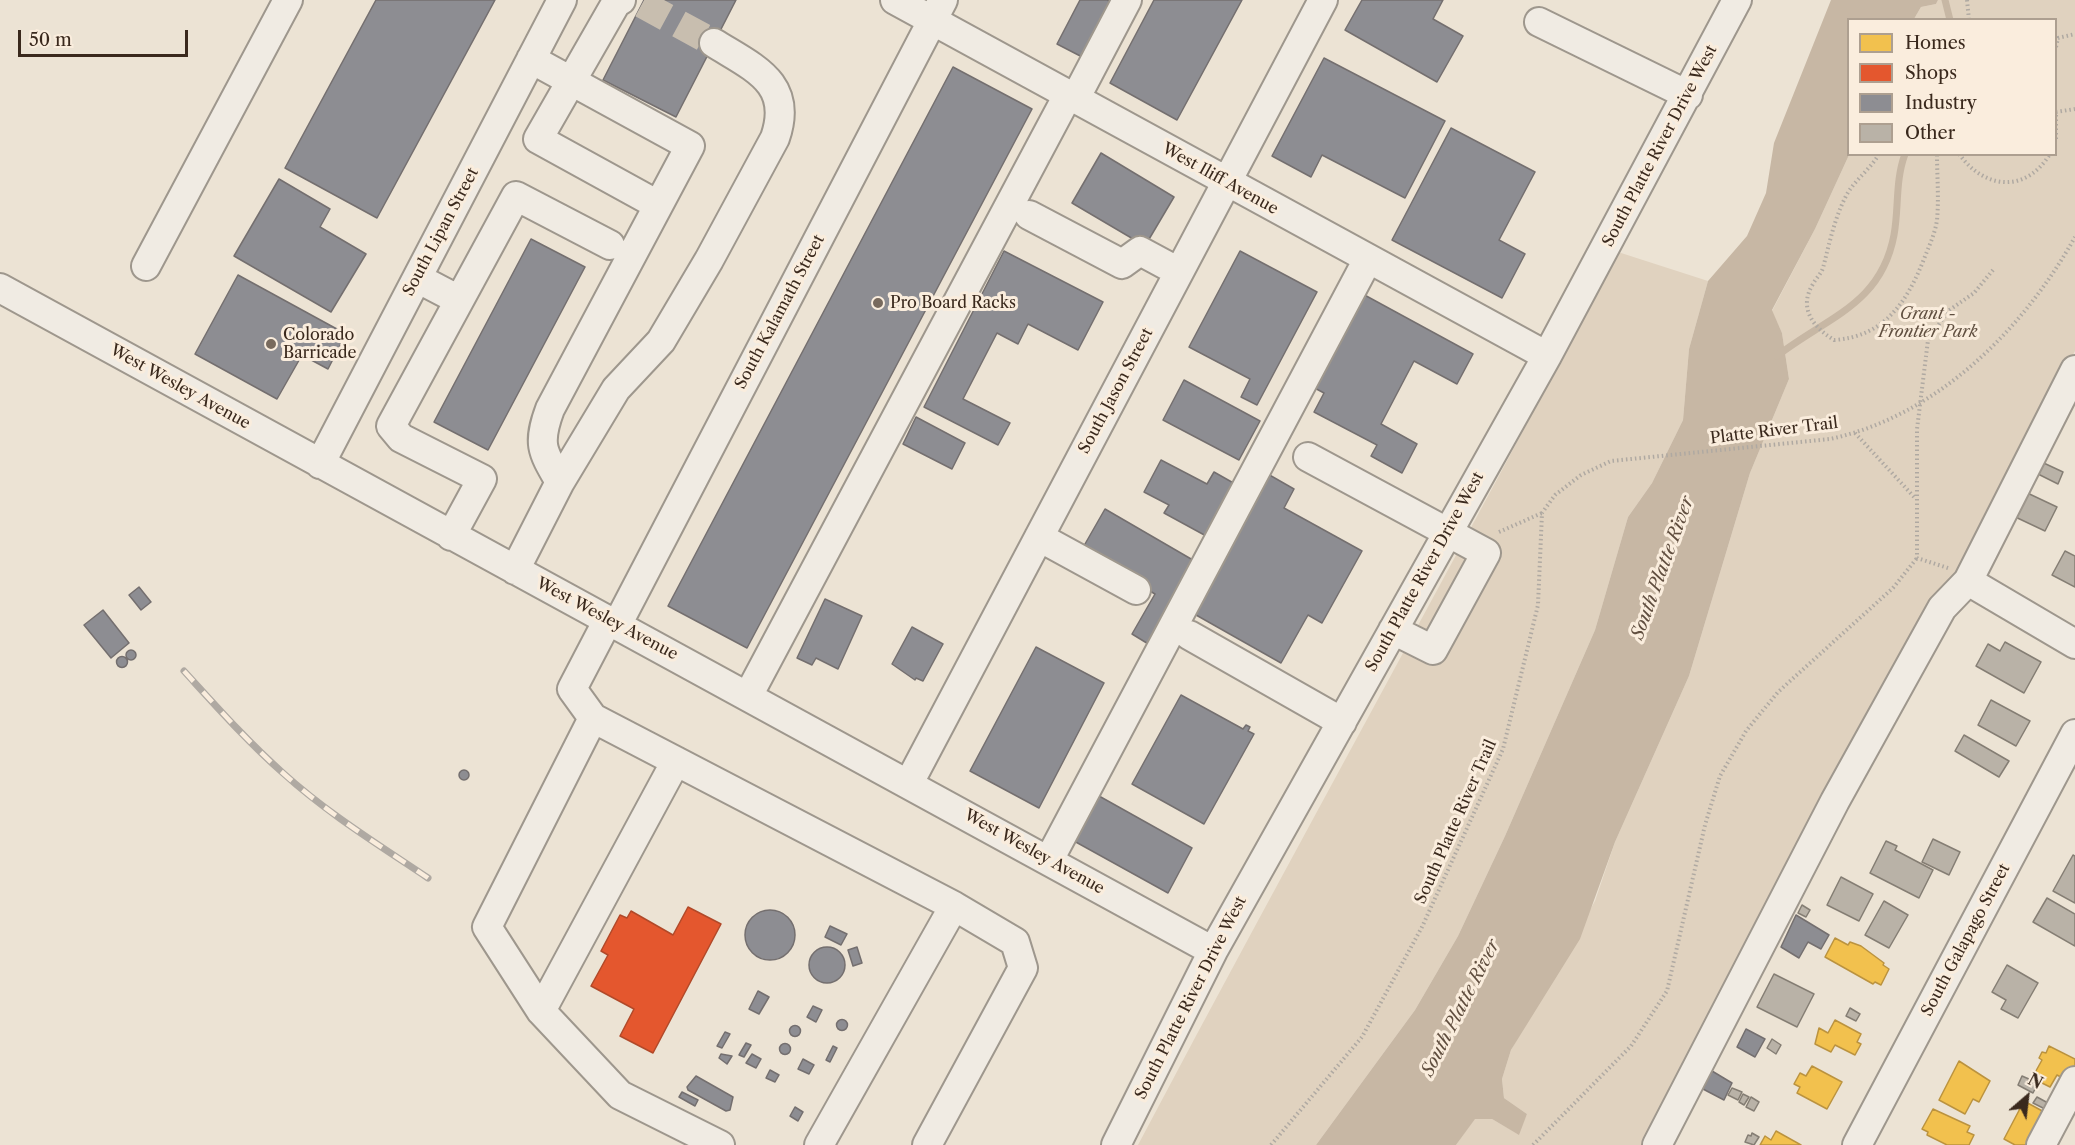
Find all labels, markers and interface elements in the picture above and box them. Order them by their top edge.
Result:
scale bar [21,18,190,56]
legend [1847,18,2057,156]
text: 50 m [29,29,72,51]
text: Homes [1905,32,1966,54]
street label: South Platte River Drive West [1599,42,1721,250]
text: Shops [1905,62,1957,84]
text: Industry [1905,92,1977,114]
text: Other [1905,122,1955,144]
street label: West Iliff Avenue [1159,139,1281,219]
street label: South Lipan Street [399,165,483,299]
street label: South Kalamath Street [731,232,829,392]
place label: Pro Board Racks [890,293,1016,313]
marker: Pro Board Racks [871,296,885,310]
park label: Grant - Frontier Park [1879,304,1977,342]
place label: Colorado Barricade [283,325,357,363]
street label: South Jason Street [1075,325,1157,457]
marker: Colorado Barricade [264,337,278,351]
street label: West Wesley Avenue [106,340,254,434]
street label: Platte River Trail [1709,414,1839,448]
street label: South Platte River Drive West [1362,469,1488,675]
water label: South Platte River [1627,494,1699,642]
street label: West Wesley Avenue [533,574,681,664]
street label: South Platte River Trail [1411,737,1501,907]
street label: West Wesley Avenue [960,805,1108,899]
street label: South Galapago Street [1918,861,2014,1019]
street label: South Platte River Drive West [1131,893,1251,1103]
water label: South Platte River [1417,936,1505,1080]
north arrow [1997,1067,2057,1127]
text: N [2025,1069,2046,1093]

